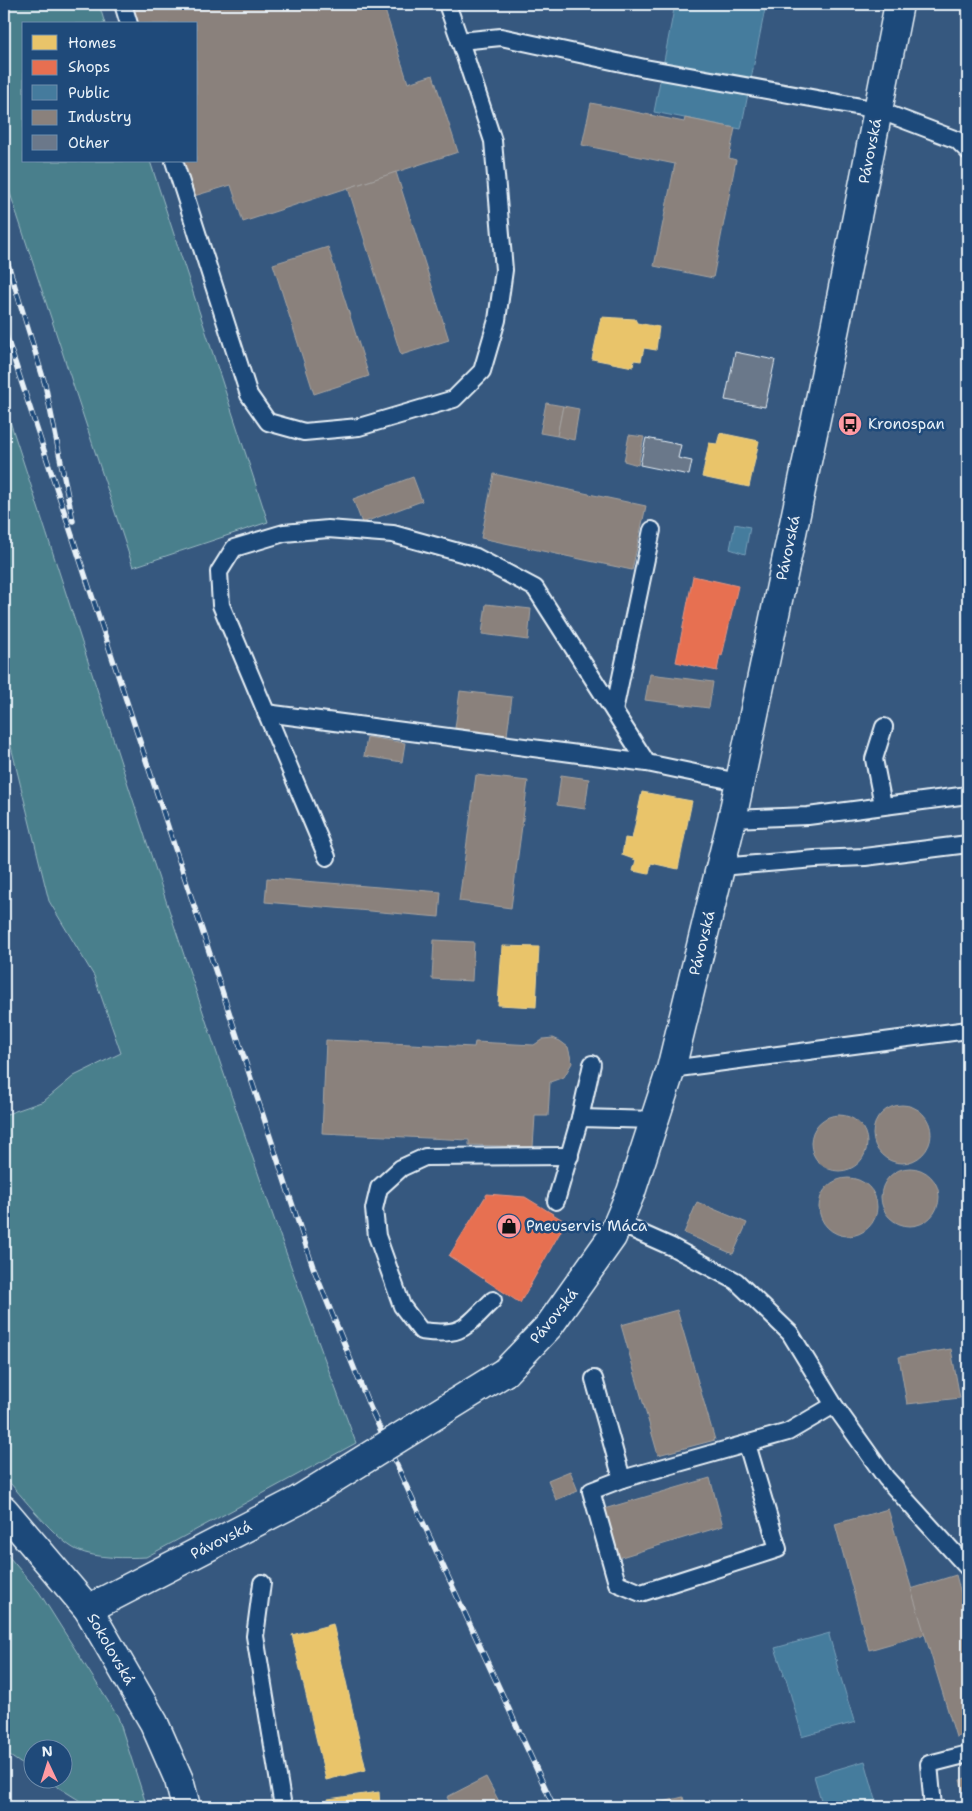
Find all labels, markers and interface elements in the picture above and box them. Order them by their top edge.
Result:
legend [22,22,198,162]
text: Homes [68,33,116,53]
text: Shops [68,57,110,77]
text: Public [68,83,110,103]
text: Industry [68,107,132,127]
street label: Pávovská [854,116,886,185]
text: Other [68,133,110,153]
bus stop icon: Kronospan [837,411,863,437]
place label: Kronospan [868,414,945,434]
street label: Pávovská [771,513,805,582]
street label: Pávovská [684,908,720,977]
shop icon: Pneuservis Máca [496,1213,522,1239]
place label: Pneuservis Máca [526,1216,648,1236]
street label: Pávovská [525,1284,583,1348]
street label: Pávovská [187,1516,256,1564]
street label: Sokolovská [82,1609,140,1689]
north arrow [22,1738,72,1788]
text: N [41,1742,53,1760]

